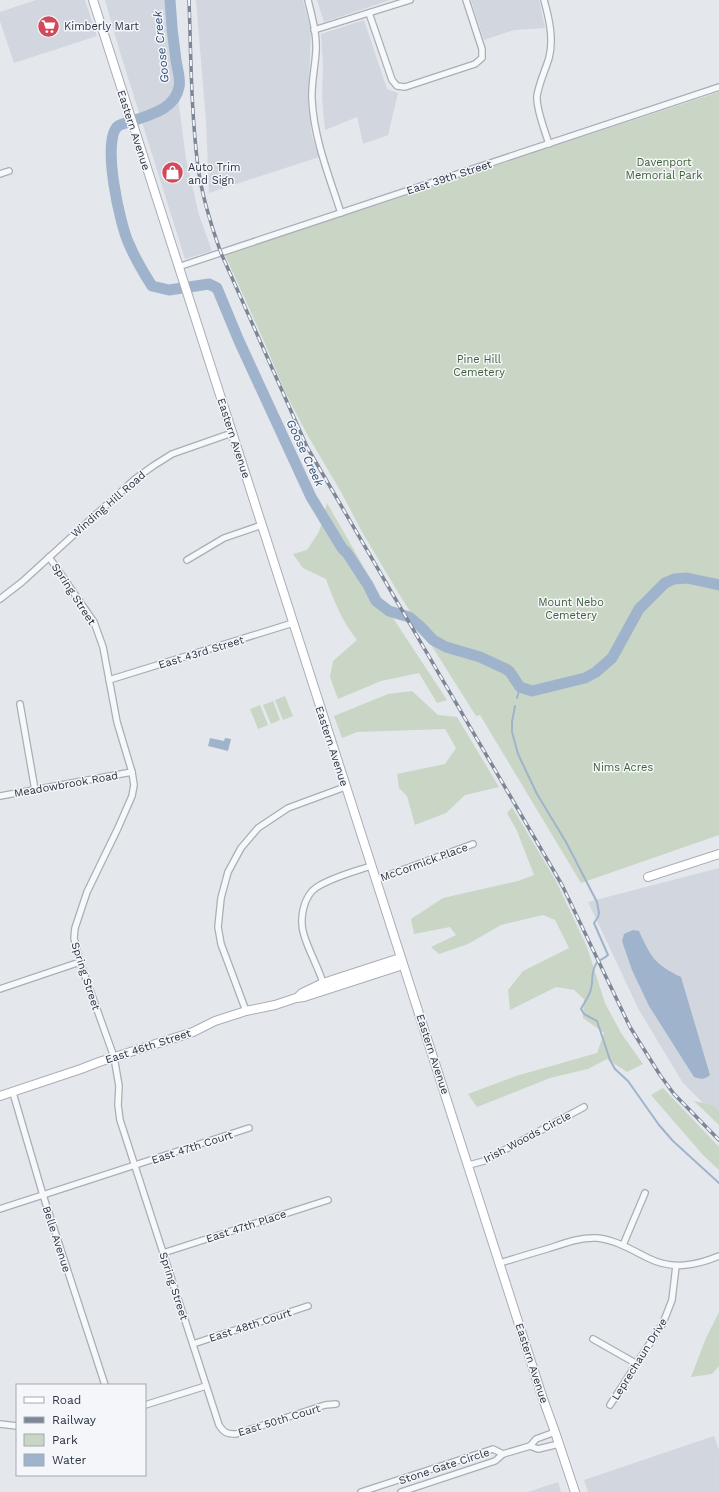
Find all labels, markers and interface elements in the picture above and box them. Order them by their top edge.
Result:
water label: Goose Creek [150,10,172,84]
supermarket icon: Kimberly Mart [36,13,62,39]
place label: Kimberly Mart [64,20,139,33]
street label: Eastern Avenue [114,88,153,172]
park label: Davenport Memorial Park [626,156,702,182]
street label: East 39th Street [405,157,494,197]
shop icon: Auto Trim and Sign [160,160,186,186]
place label: Auto Trim and Sign [188,161,240,187]
park label: Pine Hill Cemetery [453,353,505,379]
street label: Eastern Avenue [214,396,253,480]
water label: Goose Creek [283,417,327,489]
street label: Winding Hill Road [68,468,148,540]
street label: Spring Street [49,561,99,628]
park label: Mount Nebo Cemetery [538,596,604,622]
street label: East 43rd Street [157,633,246,672]
street label: Eastern Avenue [312,704,351,788]
park label: Nims Acres [593,761,653,774]
street label: Meadowbrook Road [13,769,119,800]
street label: McCormick Place [379,841,470,884]
street label: Spring Street [68,940,103,1012]
street label: Eastern Avenue [413,1012,452,1096]
street label: East 46th Street [104,1026,193,1066]
street label: Irish Woods Circle [481,1109,573,1166]
street label: East 47th Court [150,1128,235,1167]
street label: Belle Avenue [40,1204,73,1274]
street label: East 47th Place [204,1207,288,1246]
street label: Spring Street [156,1250,191,1322]
street label: East 48th Court [207,1306,293,1345]
street label: Leprechaun Drive [609,1316,670,1403]
street label: Eastern Avenue [512,1321,551,1405]
legend [16,1384,146,1476]
text: Road [52,1393,81,1407]
street label: East 50th Court [236,1402,322,1439]
text: Railway [52,1413,97,1427]
text: Park [52,1433,78,1447]
street label: Stone Gate Circle [397,1446,491,1487]
text: Water [52,1453,87,1467]

